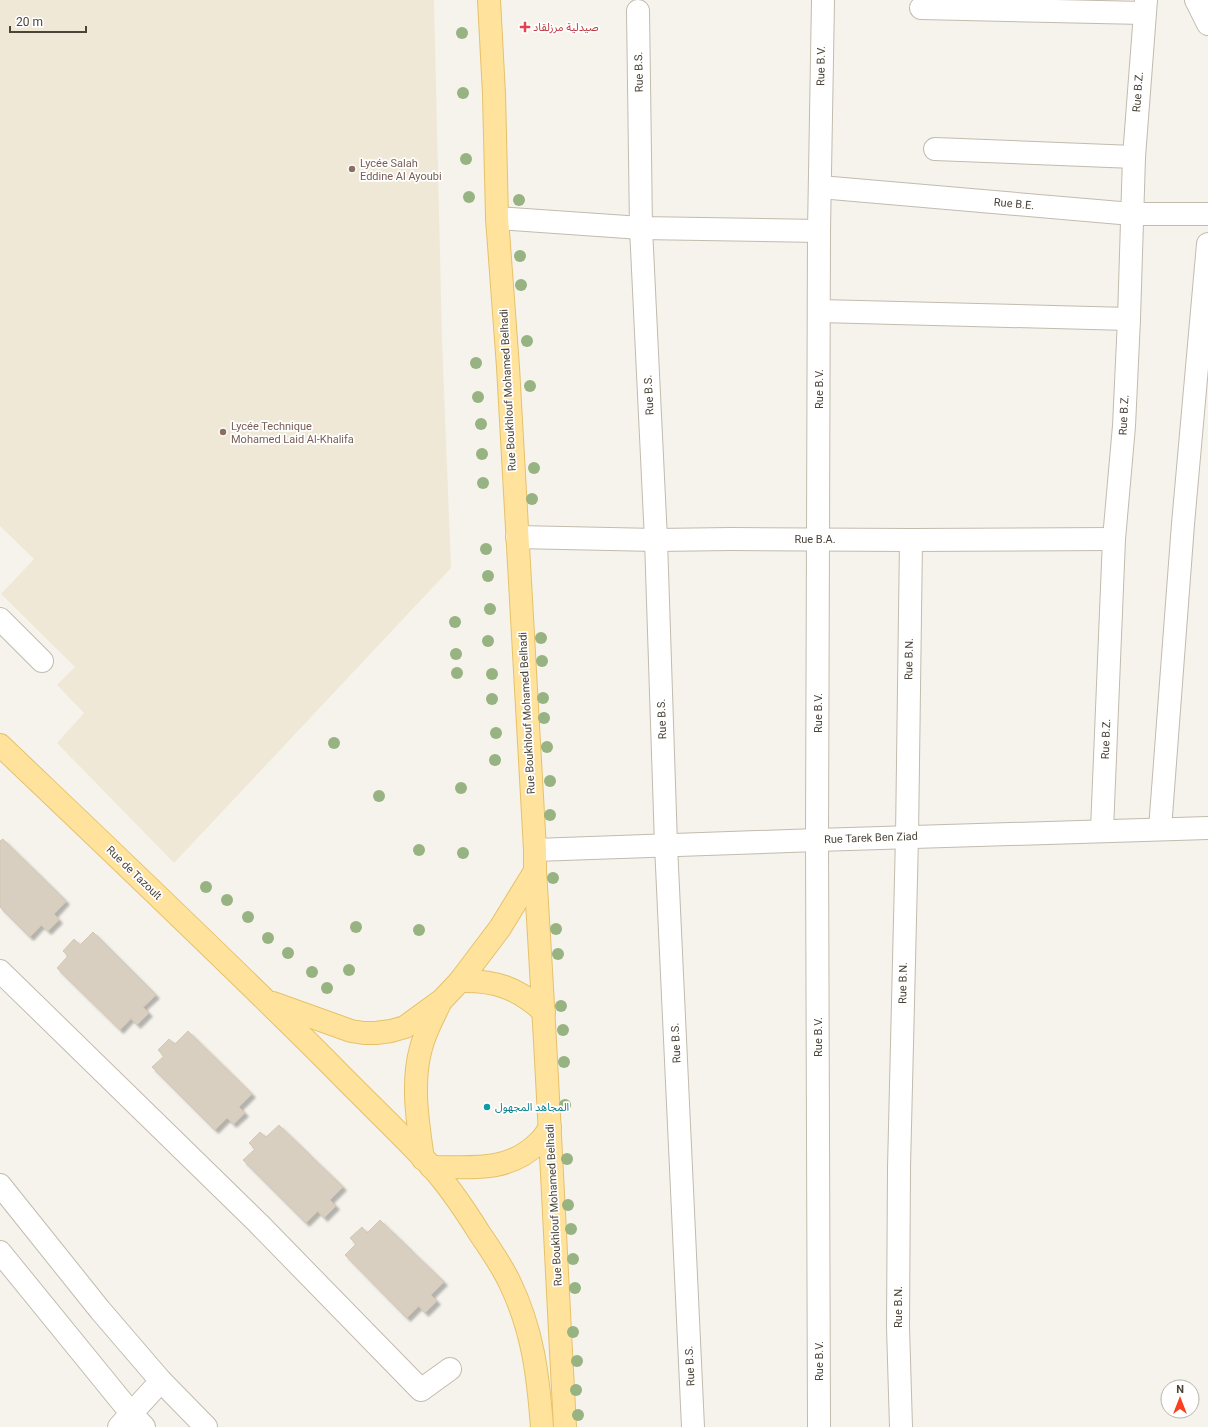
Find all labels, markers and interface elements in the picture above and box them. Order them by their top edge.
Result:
scale bar [10,8,86,34]
text: 20 m [16,15,43,29]
place label: صيدلية مرزلقاد [533,21,599,34]
marker: صيدلية مرزلقاد [520,22,530,32]
street label: Rue B.V. [814,46,828,86]
street label: Rue B.S. [632,51,646,92]
street label: Rue B.Z. [1130,71,1146,113]
place label: Lycée Salah Eddine Al Ayoubi [360,157,442,183]
marker: Lycée Salah Eddine Al Ayoubi [347,164,357,174]
street label: Rue B.E. [993,196,1035,212]
street label: Rue Boukhlouf Mohamed Belhadi [497,309,519,471]
street label: Rue B.V. [813,369,826,409]
street label: Rue B.S. [641,374,657,416]
street label: Rue B.Z. [1116,394,1132,436]
place label: Lycée Technique Mohamed Laid Al-Khalifa [231,420,354,446]
marker: Lycée Technique Mohamed Laid Al-Khalifa [218,427,228,437]
street label: Rue B.A. [794,533,836,546]
street label: Rue Boukhlouf Mohamed Belhadi [516,632,538,794]
street label: Rue B.N. [902,638,916,680]
street label: Rue B.V. [812,693,825,733]
street label: Rue B.S. [655,698,669,740]
street label: Rue B.Z. [1099,718,1113,760]
street label: Rue Tarek Ben Ziad [824,830,918,846]
street label: Rue de Tazoult [104,843,165,903]
street label: Rue B.N. [896,962,910,1004]
street label: Rue B.V. [812,1017,825,1057]
street label: Rue B.S. [668,1022,684,1064]
place label: المجاهد المجهول [495,1101,569,1114]
marker: المجاهد المجهول [482,1102,492,1112]
street label: Rue Boukhlouf Mohamed Belhadi [543,1124,565,1286]
street label: Rue B.N. [892,1286,905,1328]
street label: Rue B.V. [813,1341,826,1381]
street label: Rue B.S. [682,1345,698,1387]
north arrow [1160,1379,1200,1419]
text: N [1176,1383,1184,1396]

